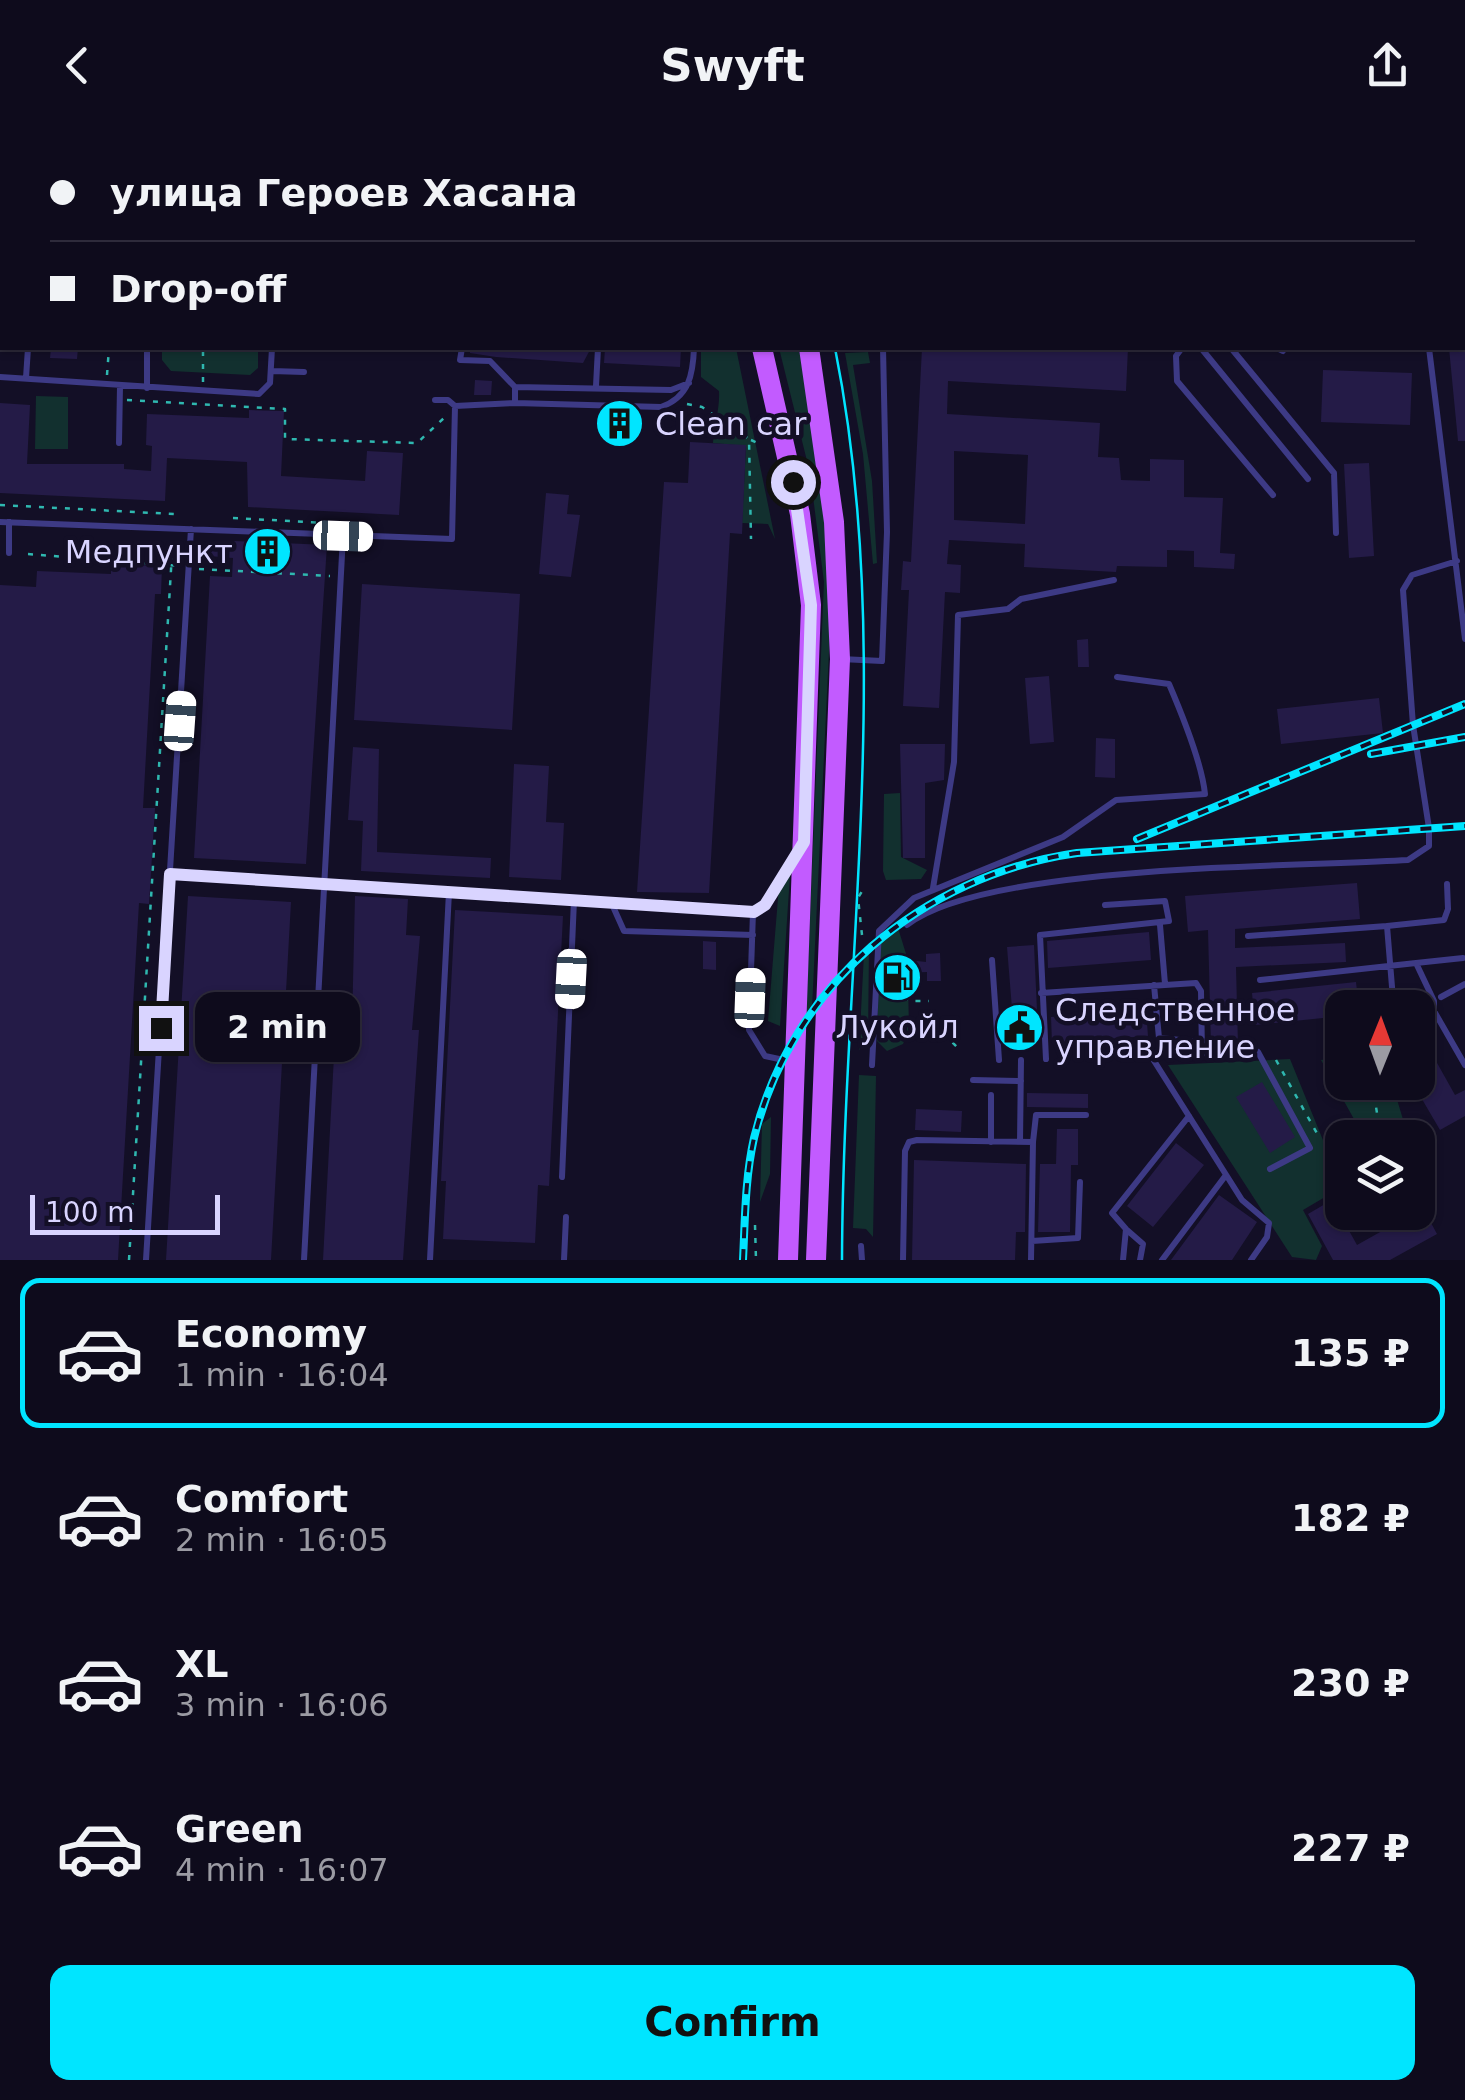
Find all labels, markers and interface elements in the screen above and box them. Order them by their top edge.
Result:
icon: back [50,38,105,93]
icon: share [1360,38,1415,93]
text: Swyft [660,39,805,92]
text: улица Героев Хасана [110,171,578,215]
text: Drop-off [110,267,286,311]
building icon: Clean car [594,398,646,450]
place label: Clean car [655,405,807,443]
route start [771,460,816,505]
car [312,520,374,552]
building icon: Медпункт [242,526,294,578]
place label: Медпункт [65,533,233,571]
car [163,690,197,752]
car [554,948,588,1010]
fuel station icon: Лукойл [871,951,923,1003]
car [734,967,766,1029]
north arrow [1325,990,1435,1100]
map controls [1325,990,1435,1230]
place label: Следственное управление [1055,991,1296,1066]
callout: 2 min [196,993,361,1063]
public building icon: Следственное управление [994,1002,1046,1054]
route end [139,1006,184,1051]
text: 2 min [227,1008,328,1046]
place label: Лукойл [835,1008,959,1046]
button: layers [1325,1120,1435,1230]
scale bar [30,1190,220,1234]
text: 100 m [45,1196,135,1229]
icon: car [55,1308,145,1398]
text: Economy [175,1312,367,1356]
text: 135 ₽ [1291,1331,1410,1375]
text: 1 min · 16:04 [175,1356,389,1394]
icon: car [55,1473,145,1563]
text: Comfort [175,1477,348,1521]
text: 182 ₽ [1291,1496,1410,1540]
text: 2 min · 16:05 [175,1521,389,1559]
icon: car [55,1638,145,1728]
text: XL [175,1642,229,1686]
text: 230 ₽ [1291,1661,1410,1705]
text: 3 min · 16:06 [175,1686,389,1724]
icon: car [55,1803,145,1893]
text: Green [175,1807,304,1851]
text: 227 ₽ [1291,1826,1410,1870]
text: 4 min · 16:07 [175,1851,389,1889]
button: Confirm [50,1965,1415,2080]

